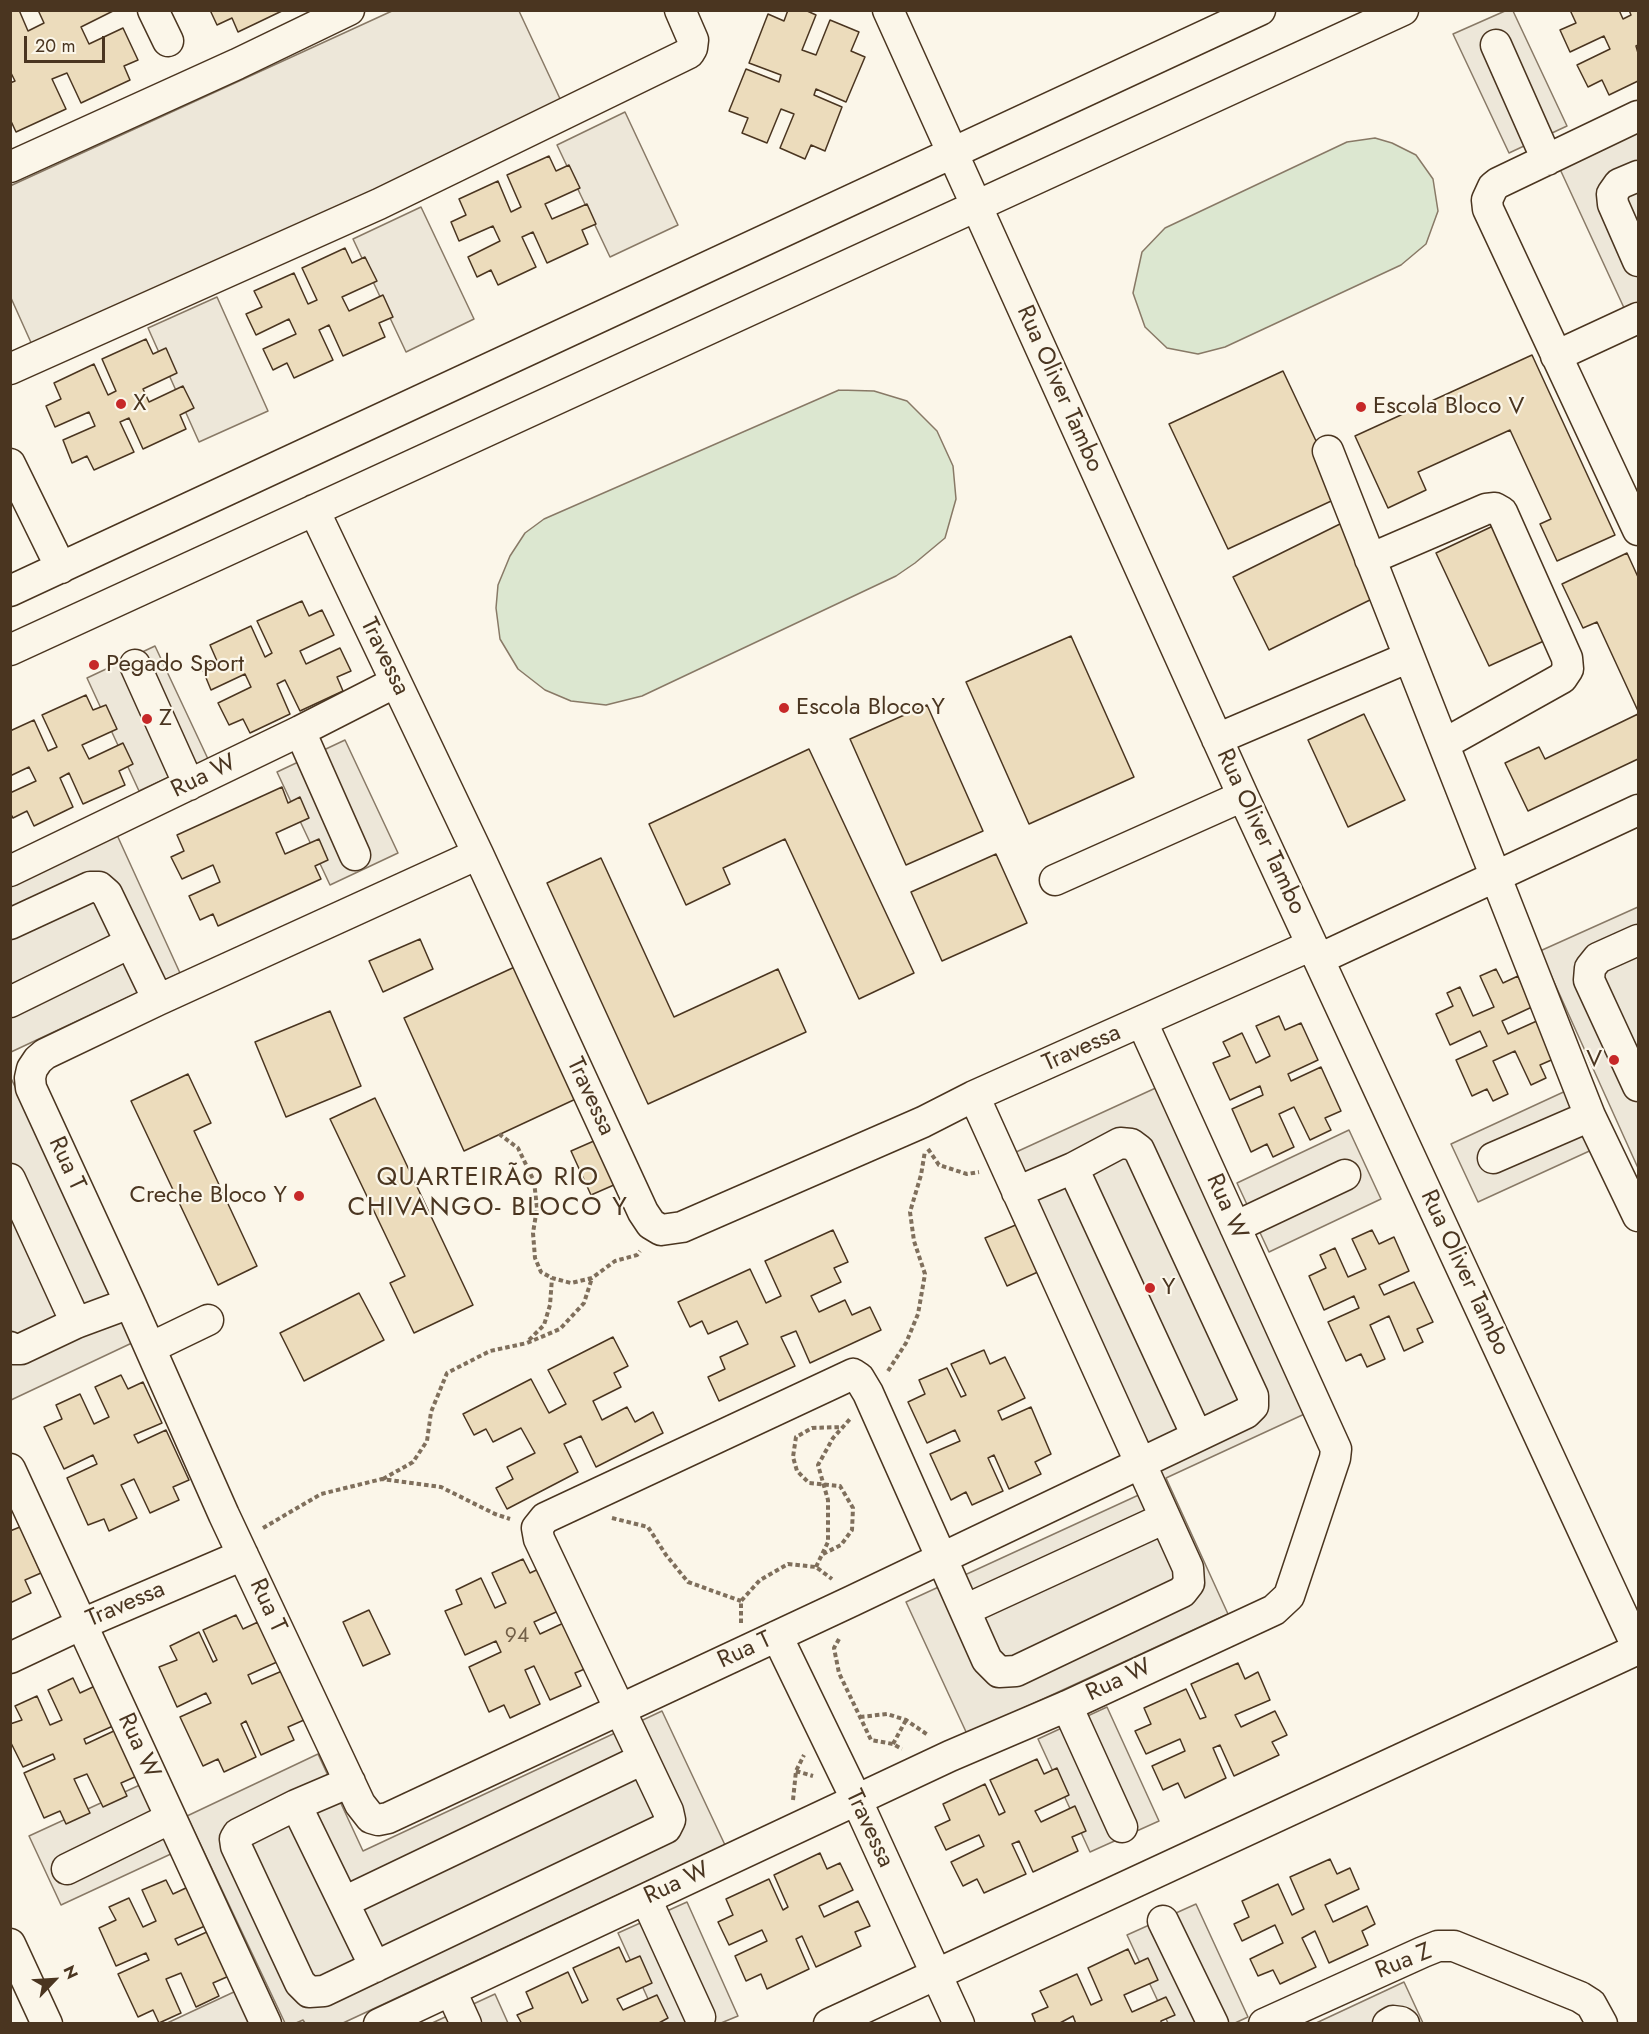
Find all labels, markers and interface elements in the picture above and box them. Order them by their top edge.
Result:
scale bar [27,24,108,62]
text: 20 m [35,33,75,59]
street label: Rua Oliver Tambo [1009,301,1109,477]
place label: X [133,390,146,418]
place label: Escola Bloco V [1373,393,1524,421]
marker: X [114,397,128,411]
marker: Escola Bloco V [1354,400,1368,414]
street label: Travessa [353,614,415,700]
place label: Pegado Sport [106,651,244,679]
marker: Pegado Sport [87,658,101,672]
place label: Escola Bloco Y [796,694,945,722]
marker: Escola Bloco Y [777,701,791,715]
place label: Z [159,705,172,733]
marker: Z [140,712,154,726]
street label: Rua Oliver Tambo [1209,745,1311,919]
street label: Rua W [167,749,241,805]
street label: Travessa [1039,1019,1125,1079]
place label: V [1586,1046,1602,1074]
marker: V [1607,1053,1621,1067]
street label: Travessa [560,1054,620,1140]
street label: Rua T [41,1133,91,1195]
district label: QUARTEIRÃO RIO CHIVANGO- BLOCO Y [348,1163,628,1224]
street label: Rua W [1199,1170,1253,1244]
place label: Creche Bloco Y [129,1182,287,1210]
street label: Rua Oliver Tambo [1413,1186,1515,1360]
marker: Creche Bloco Y [292,1189,306,1203]
place label: Y [1162,1274,1175,1302]
marker: Y [1143,1281,1157,1295]
street label: Rua T [242,1575,292,1637]
street label: Travessa [82,1576,170,1634]
house number: 94 [505,1624,529,1650]
street label: Rua T [714,1626,776,1676]
street label: Rua W [1082,1653,1156,1709]
street label: Rua W [110,1709,166,1783]
street label: Travessa [839,1786,899,1872]
street label: Rua W [640,1856,714,1912]
street label: Rua Z [1372,1938,1436,1986]
north arrow [24,1950,84,2010]
text: N [58,1962,84,1983]

